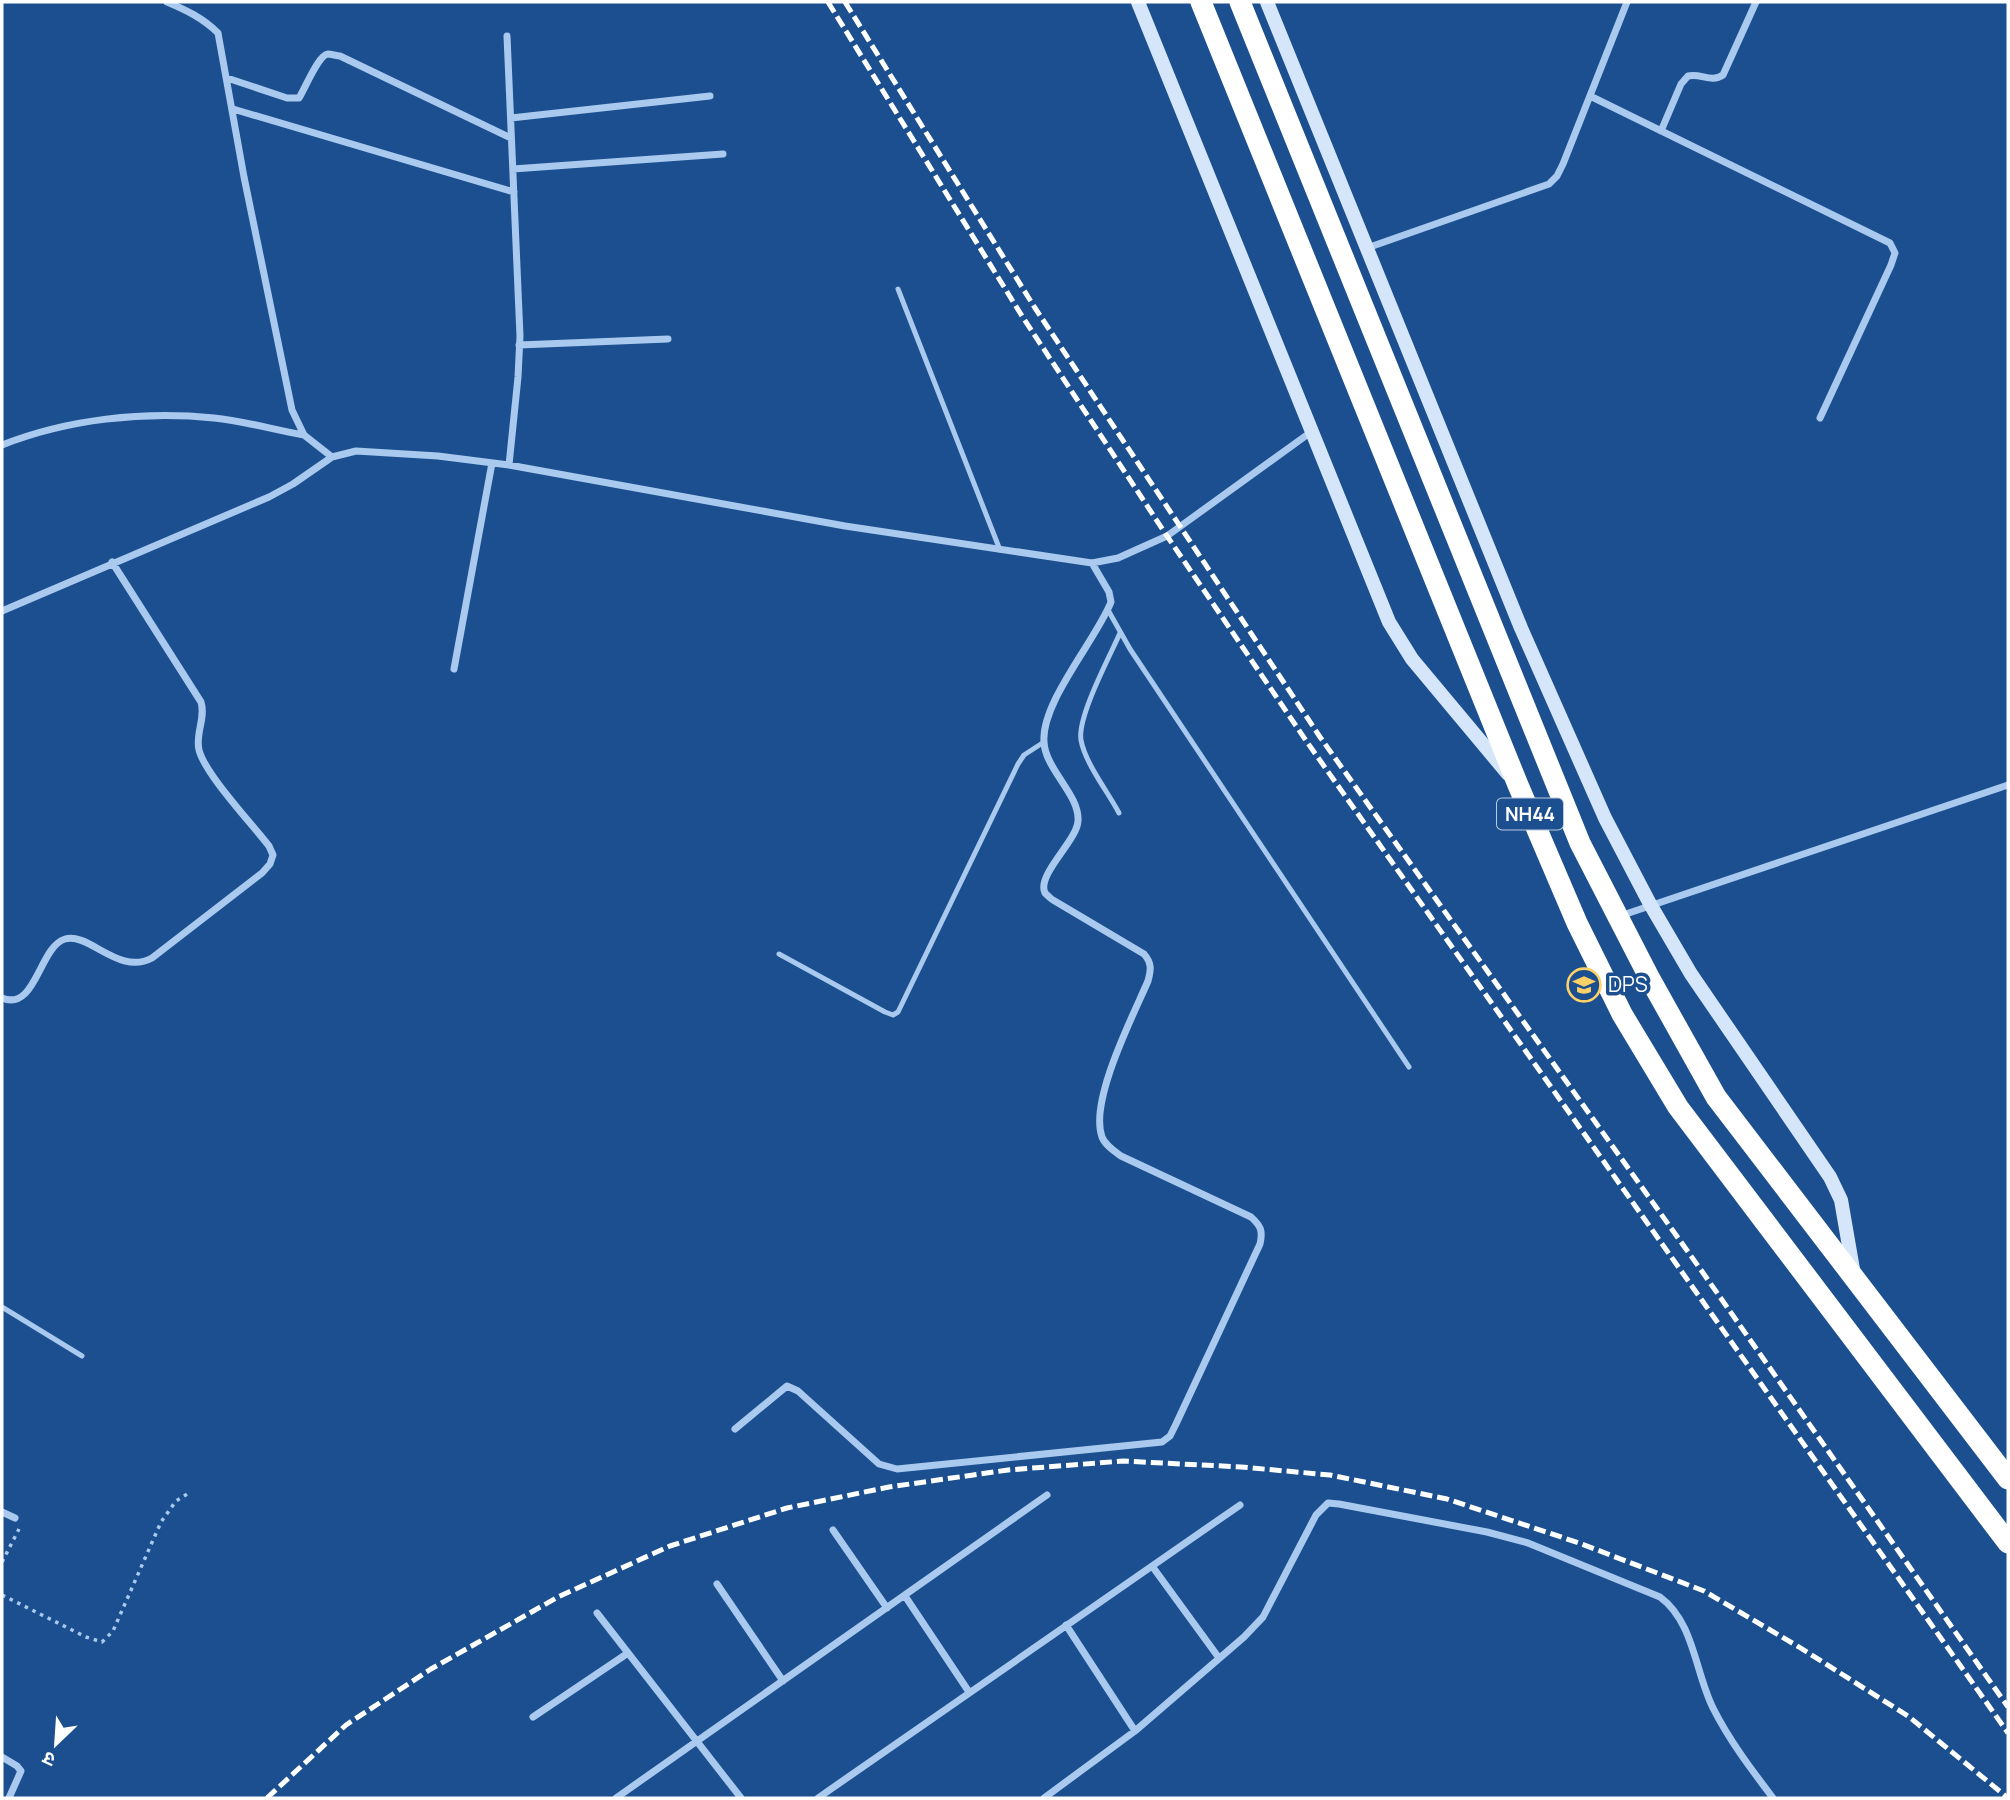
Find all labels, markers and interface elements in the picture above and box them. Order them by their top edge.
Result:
road number: NH44 [1497,799,1563,830]
school or university icon: DPS [1565,966,1603,1004]
place label: DPS [1608,970,1648,998]
north arrow [21,1709,91,1779]
text: उ [37,1745,59,1774]

